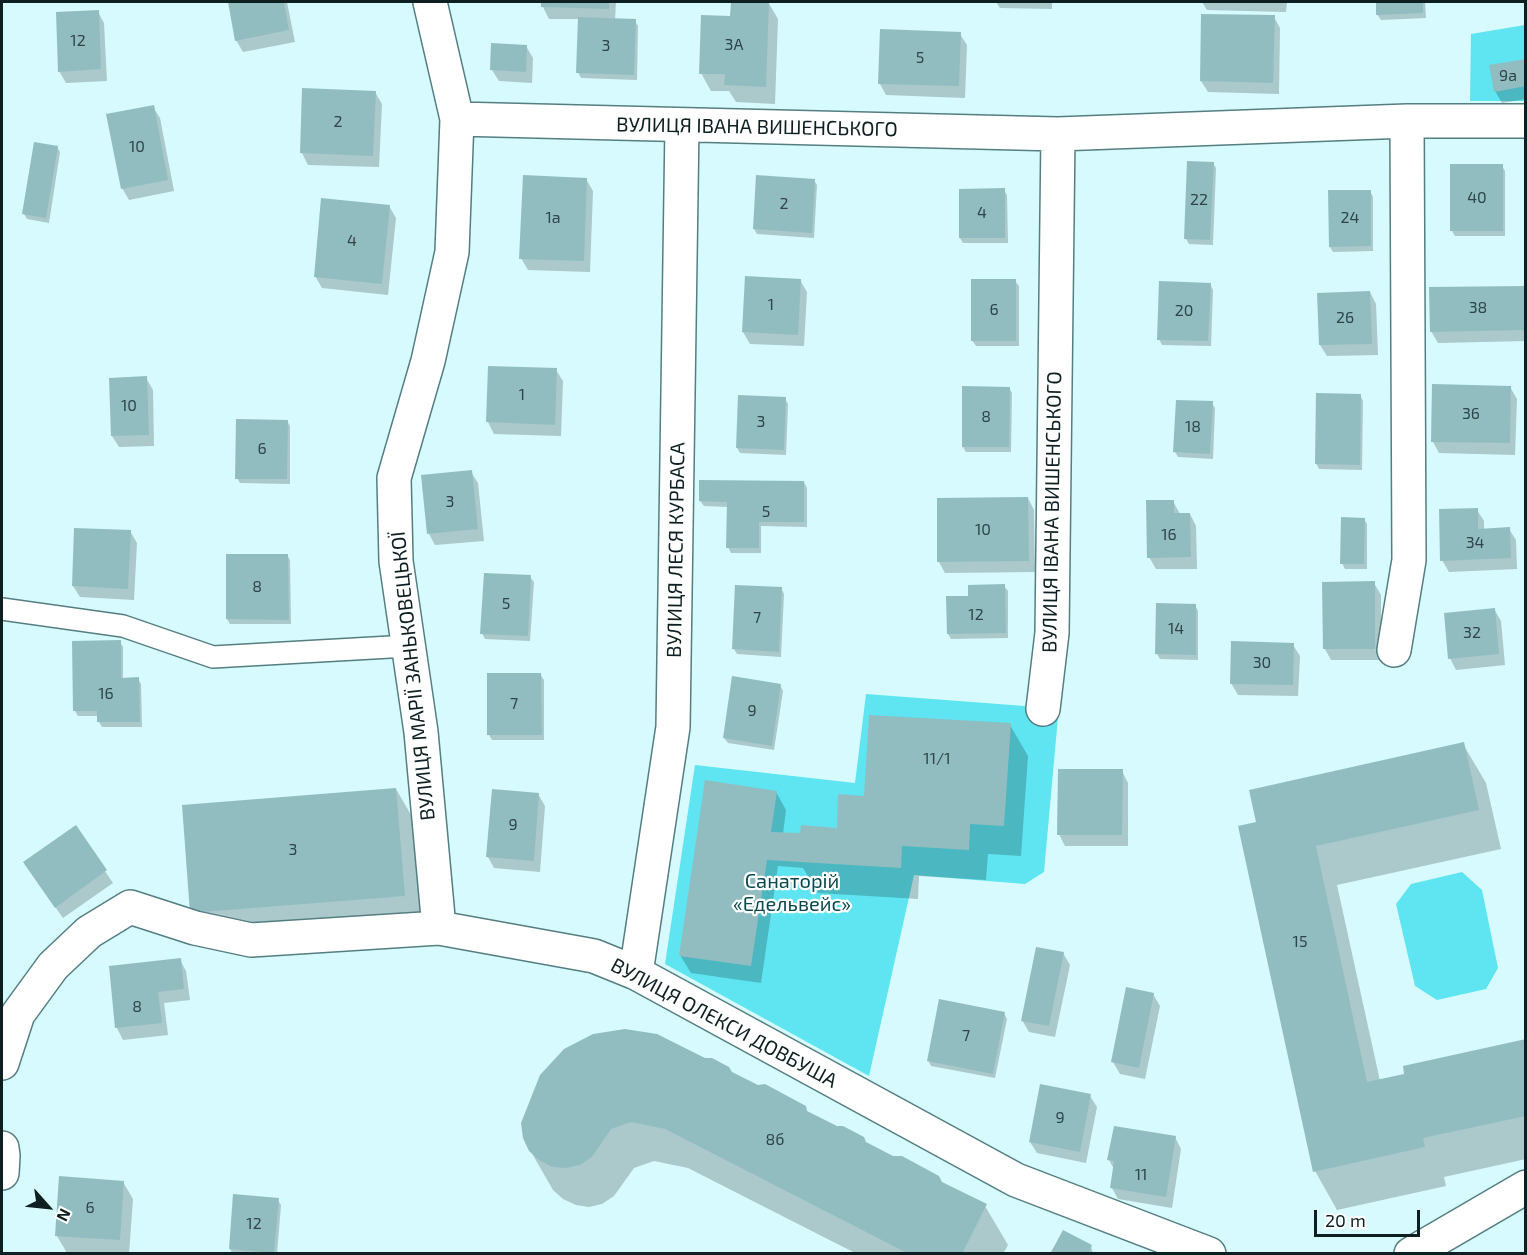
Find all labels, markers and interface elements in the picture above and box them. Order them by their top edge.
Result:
house number: 12 [70,31,86,51]
house number: 3А [725,35,743,55]
house number: 3 [602,36,610,56]
house number: 5 [916,48,924,68]
house number: 9а [1499,66,1517,86]
house number: 2 [334,112,342,132]
street label: ВУЛИЦЯ ІВАНА ВИШЕНСЬКОГО [616,113,898,141]
house number: 10 [129,137,145,157]
house number: 40 [1467,188,1487,208]
house number: 22 [1190,190,1208,210]
house number: 2 [780,194,788,214]
house number: 4 [977,203,987,223]
house number: 1а [545,208,561,228]
house number: 24 [1341,208,1359,228]
house number: 4 [347,231,357,251]
house number: 1 [768,295,774,315]
house number: 38 [1469,298,1487,318]
house number: 6 [989,300,999,320]
house number: 20 [1175,301,1193,321]
house number: 26 [1336,308,1354,328]
street label: ВУЛИЦЯ ІВАНА ВИШЕНСЬКОГО [1038,371,1066,653]
house number: 1 [519,385,525,405]
house number: 10 [121,396,137,416]
house number: 36 [1462,404,1480,424]
house number: 8 [981,407,991,427]
house number: 3 [757,412,765,432]
house number: 18 [1185,417,1201,437]
house number: 6 [257,439,267,459]
street label: ВУЛИЦЯ ЛЕСЯ КУРБАСА [662,442,690,658]
house number: 3 [446,492,454,512]
house number: 5 [762,502,770,522]
house number: 10 [975,520,991,540]
house number: 16 [1161,525,1177,545]
street label: ВУЛИЦЯ МАРІЇ ЗАНЬКОВЕЦЬКОЇ [386,530,440,822]
house number: 34 [1466,533,1484,553]
house number: 8 [252,577,262,597]
house number: 5 [502,594,510,614]
house number: 12 [968,605,984,625]
house number: 7 [753,608,761,628]
house number: 14 [1168,619,1184,639]
house number: 32 [1463,623,1481,643]
house number: 30 [1253,653,1271,673]
house number: 16 [98,684,114,704]
house number: 7 [510,694,518,714]
house number: 9 [747,701,757,721]
house number: 11/1 [923,749,951,769]
house number: 9 [508,815,518,835]
house number: 3 [289,840,297,860]
park label: Санаторій «Едельвейс» [733,869,851,916]
house number: 15 [1293,932,1307,952]
street label: ВУЛИЦЯ ОЛЕКСИ ДОВБУША [607,953,841,1093]
house number: 8 [132,997,142,1017]
house number: 7 [962,1026,970,1046]
house number: 9 [1055,1108,1065,1128]
house number: 8б [766,1130,784,1150]
house number: 11 [1135,1165,1147,1185]
north arrow [18,1177,78,1237]
house number: 6 [85,1198,95,1218]
scale bar [1317,1198,1424,1236]
text: N [53,1206,76,1225]
text: 20 m [1325,1209,1366,1231]
house number: 12 [246,1214,262,1234]

